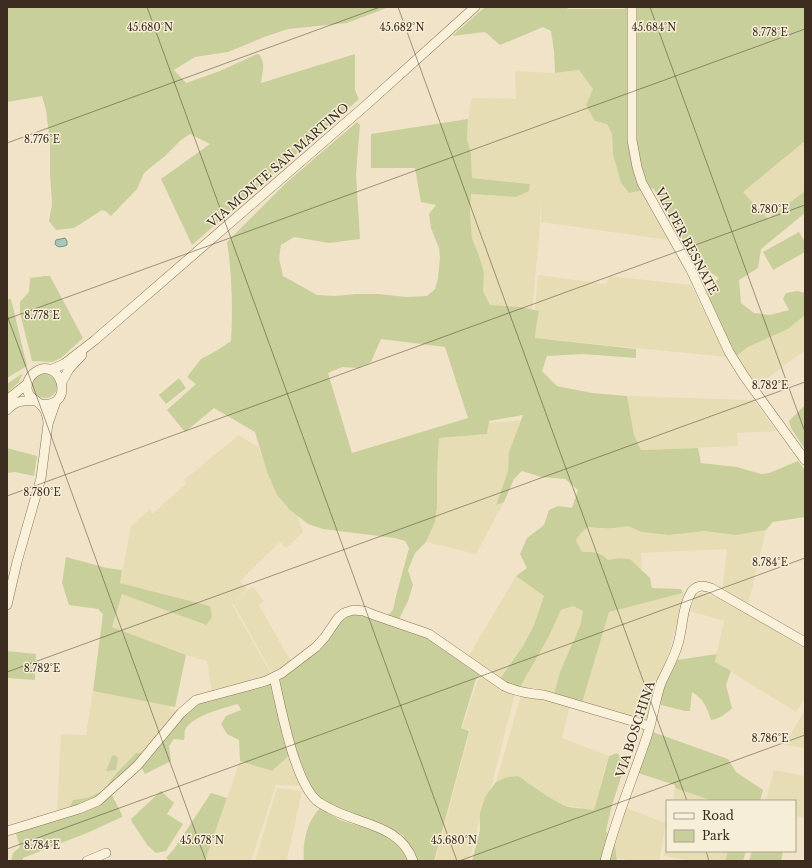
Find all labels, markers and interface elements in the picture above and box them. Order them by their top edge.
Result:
text: 45.680°N [127,21,173,34]
text: 45.682°N [379,21,425,34]
text: 45.684°N [632,21,676,34]
text: 8.778°E [752,26,788,39]
street label: VIA MONTE SAN MARTINO [203,99,352,231]
text: 8.776°E [24,133,60,146]
street label: VIA PER BESNATE [652,184,722,297]
text: 8.780°E [751,203,789,216]
text: 8.778°E [24,309,60,322]
text: 8.782°E [752,379,788,392]
text: 8.780°E [23,486,61,499]
text: 8.784°E [752,556,788,569]
text: 8.782°E [24,662,60,675]
street label: VIA BOSCHINA [612,678,658,780]
text: 8.786°E [752,732,788,745]
legend [666,800,796,852]
text: Road [702,808,734,823]
text: Park [702,828,730,843]
text: 45.678°N [180,834,224,847]
text: 45.680°N [431,834,477,847]
text: 8.784°E [24,839,60,852]

